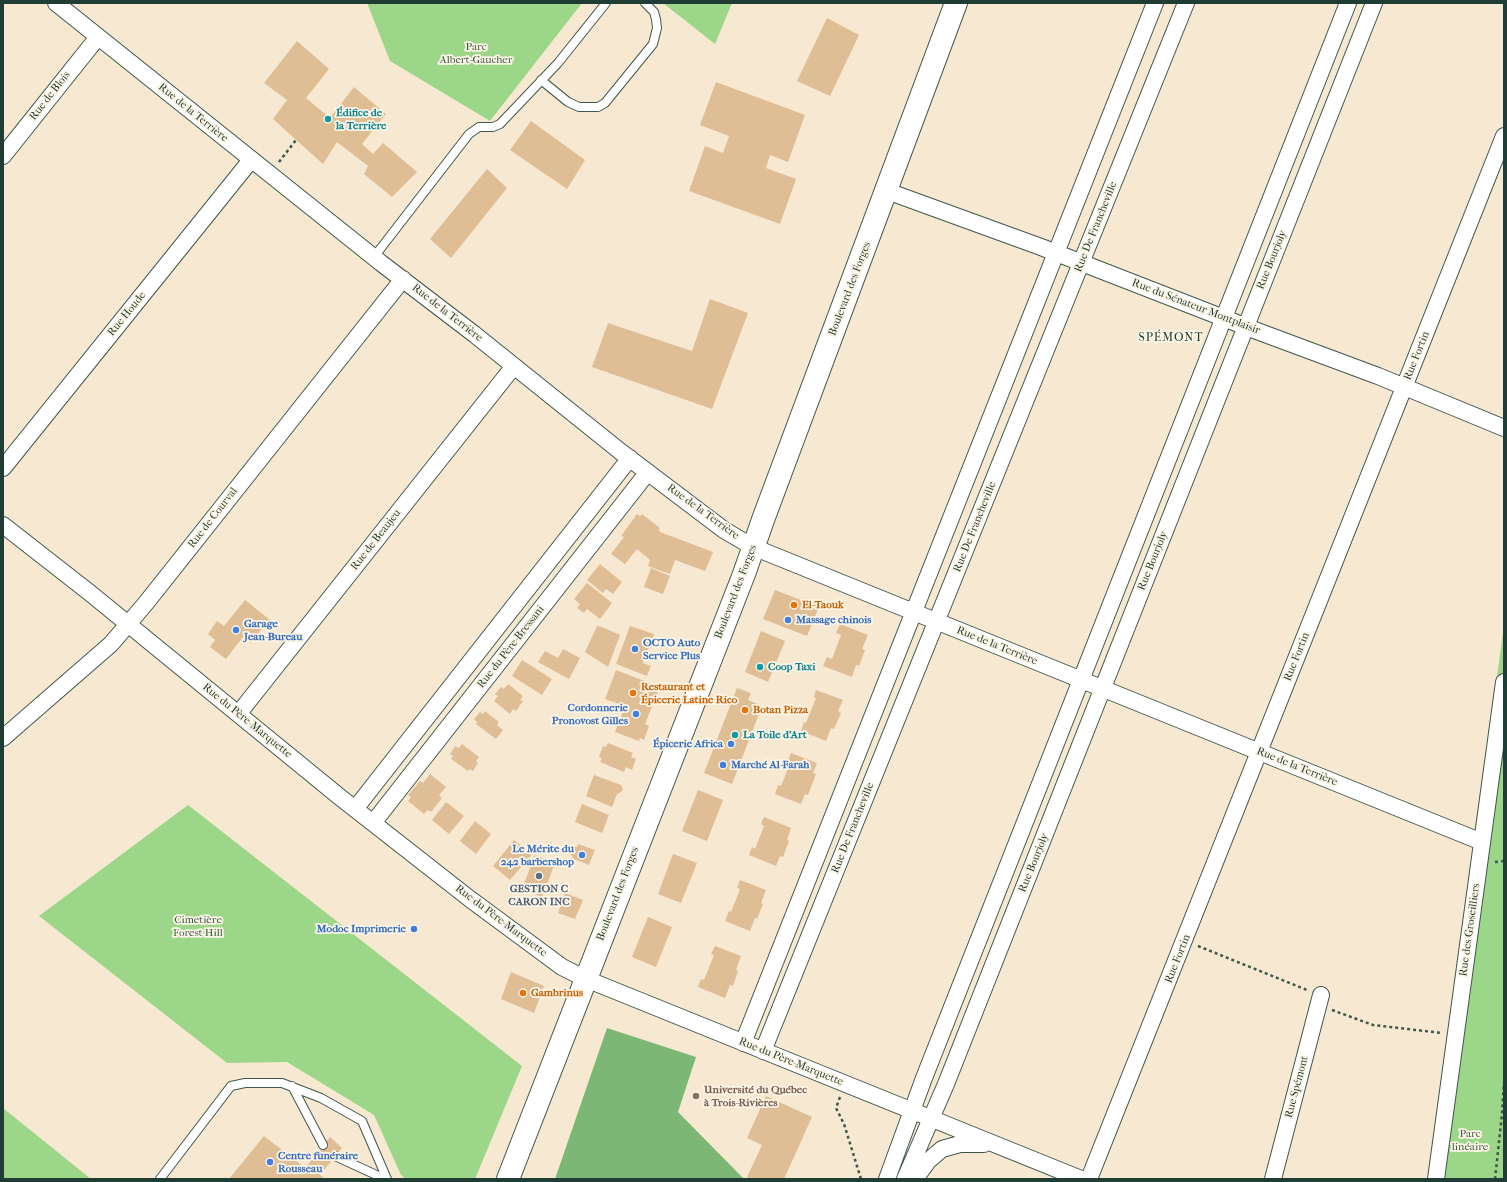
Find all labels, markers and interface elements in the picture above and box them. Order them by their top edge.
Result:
park label: Parc Albert-Gaucher [440,40,512,66]
street label: Rue de Blois [27,69,73,123]
street label: Rue de la Terrière [155,81,231,145]
place label: Édifice de la Terrière [336,106,386,132]
marker: Édifice de la Terrière [323,114,333,124]
street label: Rue De Francheville [1072,180,1120,274]
street label: Rue Bourjoly [1254,229,1290,291]
street label: Boulevard des Forges [826,240,874,338]
street label: Rue du Sénateur Montplaisir [1130,276,1262,338]
street label: Rue de la Terrière [409,281,485,345]
street label: Rue Houde [105,289,149,339]
street label: Rue Fortin [1401,330,1433,382]
district label: SPÉMONT [1138,331,1204,345]
street label: Rue De Francheville [951,480,999,574]
street label: Rue de la Terrière [664,481,742,543]
street label: Rue de Courval [185,485,241,551]
street label: Rue de Beaujeu [348,507,404,573]
street label: Rue Bourjoly [1135,530,1171,592]
street label: Boulevard des Forges [712,543,760,641]
place label: El-Taouk [802,598,844,612]
marker: El-Taouk [789,600,799,610]
street label: Rue du Père-Bressani [475,603,547,691]
place label: Massage chinois [796,613,871,627]
marker: Massage chinois [783,615,793,625]
place label: Garage Jean-Bureau [244,617,302,643]
street label: Rue de la Terrière [955,624,1039,668]
marker: Garage Jean-Bureau [231,625,241,635]
street label: Rue Fortin [1281,631,1313,683]
place label: OCTO Auto Service Plus [643,636,700,662]
marker: OCTO Auto Service Plus [630,644,640,654]
place label: Coop Taxi [768,660,815,674]
marker: Coop Taxi [755,662,765,672]
place label: Restaurant et Épicerie Latine Rico [641,680,737,706]
street label: Rue du Père-Marquette [200,681,294,761]
marker: Restaurant et Épicerie Latine Rico [628,688,638,698]
place label: Cordonnerie Pronovost Gilles [552,701,628,727]
place label: Botan Pizza [753,703,808,717]
marker: Botan Pizza [740,705,750,715]
marker: Cordonnerie Pronovost Gilles [631,709,641,719]
place label: La Toile d'Art [743,728,807,742]
marker: La Toile d'Art [730,730,740,740]
place label: Épicerie Africa [653,737,723,751]
marker: Épicerie Africa [726,739,736,749]
street label: Rue de la Terrière [1255,745,1339,789]
place label: Marché Al-Farah [731,758,809,772]
marker: Marché Al-Farah [718,760,728,770]
street label: Rue De Francheville [829,781,877,875]
street label: Rue Bourjoly [1016,832,1052,894]
place label: Le Mérite du 242 barbershop [501,842,574,868]
street label: Boulevard des Forges [594,845,642,943]
marker: Le Mérite du 242 barbershop [577,850,587,860]
marker: GESTION C CARON INC [534,871,544,881]
street label: Rue du Père-Marquette [453,882,549,960]
place label: GESTION C CARON INC [508,882,570,908]
street label: Rue des Groseilliers [1457,883,1483,977]
park label: Cimetière Forest Hill [173,913,223,939]
place label: Modoc Imprimerie [317,922,406,936]
marker: Modoc Imprimerie [409,924,419,934]
street label: Rue Fortin [1162,933,1194,985]
place label: Gambrinus [531,986,583,1000]
marker: Gambrinus [518,988,528,998]
street label: Rue du Père-Marquette [737,1035,845,1089]
street label: Rue Spémont [1282,1055,1312,1119]
place label: Université du Québec à Trois-Rivières [704,1083,807,1109]
marker: Université du Québec à Trois-Rivières [691,1091,701,1101]
park label: Parc linéaire [1452,1127,1488,1153]
place label: Centre funéraire Rousseau [278,1149,358,1175]
marker: Centre funéraire Rousseau [265,1157,275,1167]

